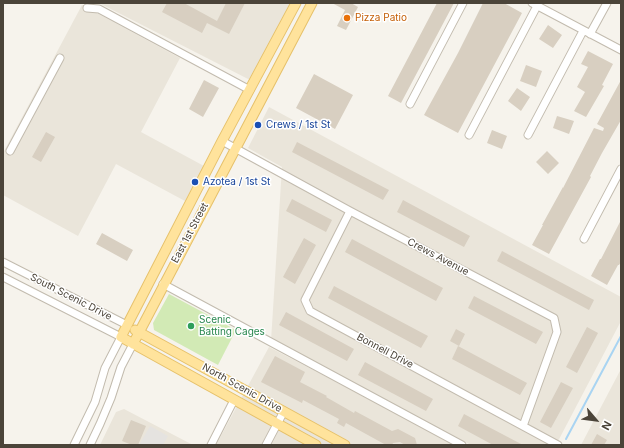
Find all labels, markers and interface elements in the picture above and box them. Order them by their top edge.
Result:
place label: Pizza Patio [355,12,407,24]
marker: Pizza Patio [342,13,352,23]
place label: Crews / 1st St [266,119,330,131]
marker: Crews / 1st St [253,120,263,130]
place label: Azotea / 1st St [203,176,270,188]
marker: Azotea / 1st St [190,177,200,187]
street label: East 1st Street [169,201,211,265]
street label: Crews Avenue [405,236,471,278]
street label: South Scenic Drive [28,271,114,323]
place label: Scenic Batting Cages [199,314,265,338]
marker: Scenic Batting Cages [186,321,196,331]
street label: Bonnell Drive [355,331,415,371]
street label: North Scenic Drive [200,361,284,415]
north arrow [576,400,616,440]
text: N [598,419,615,433]

